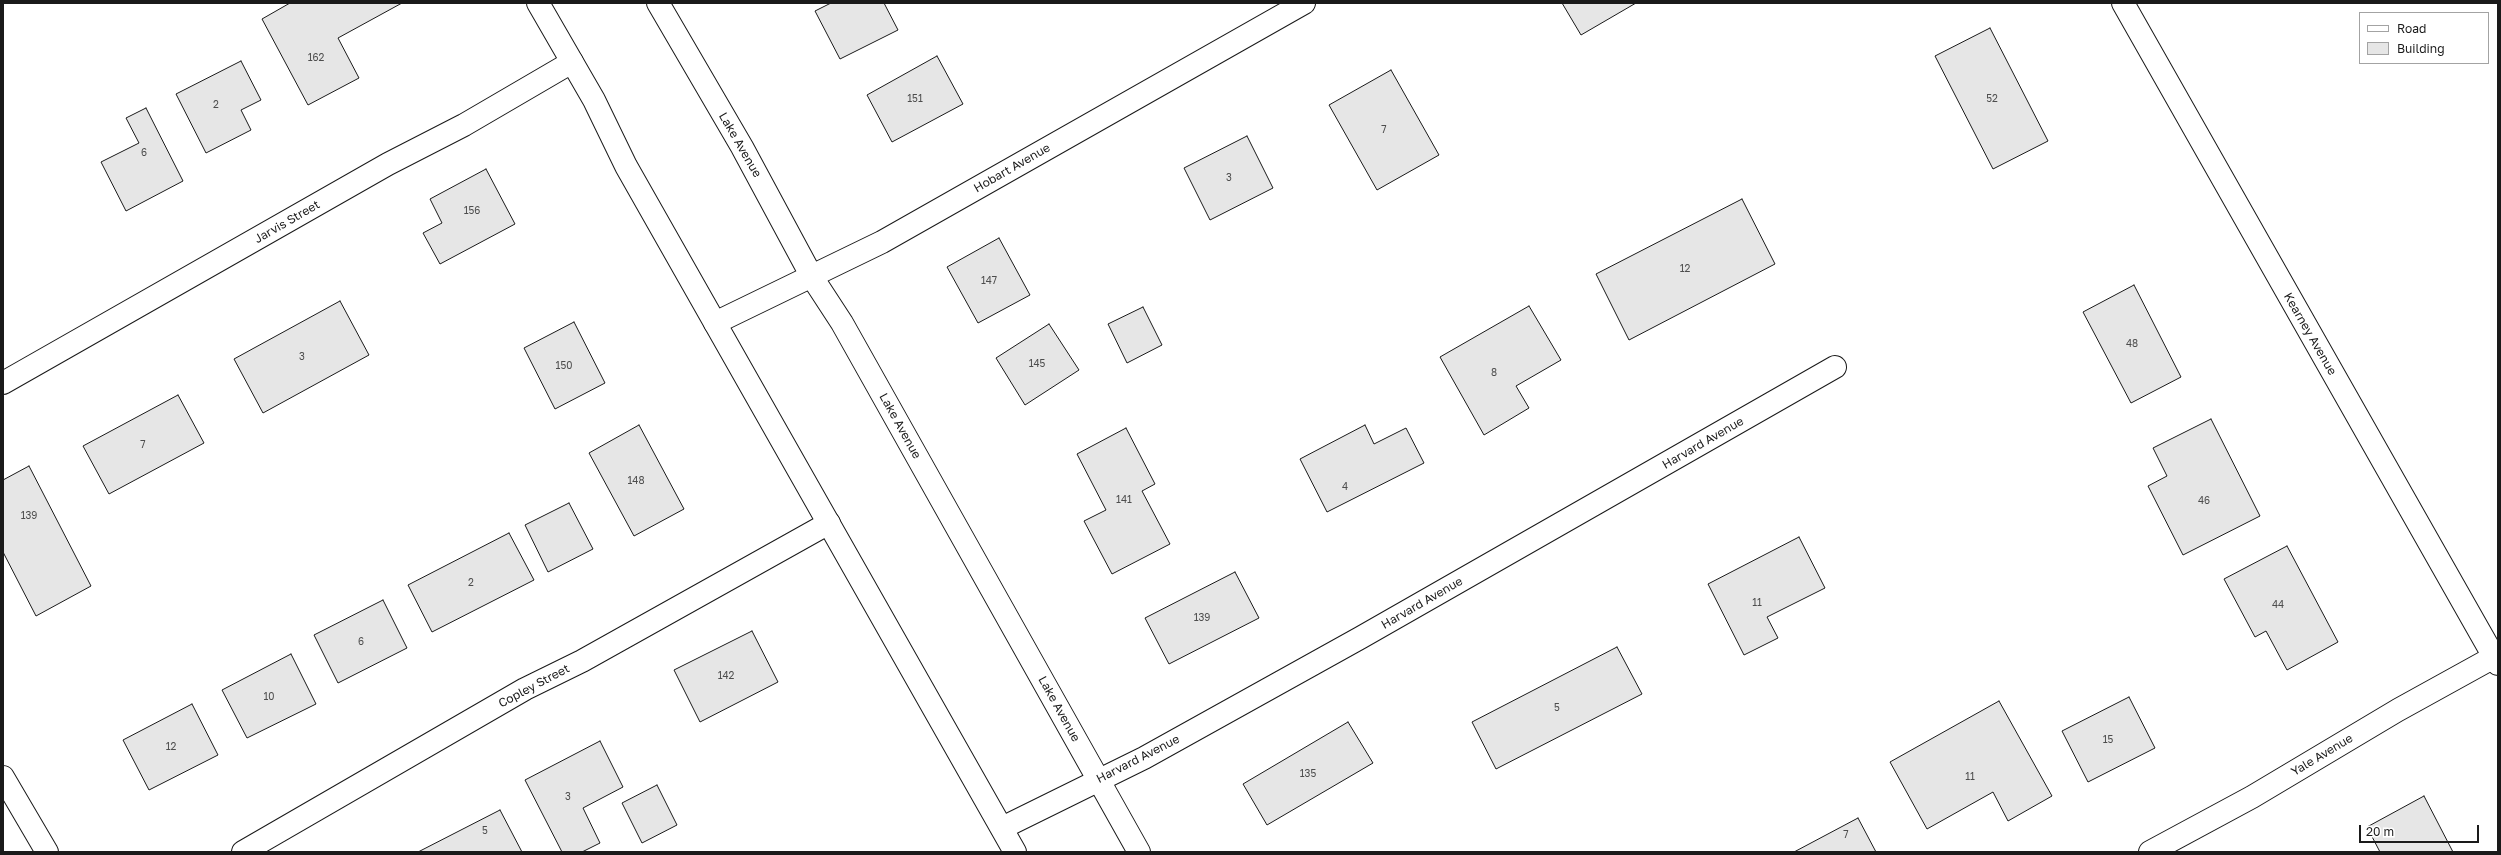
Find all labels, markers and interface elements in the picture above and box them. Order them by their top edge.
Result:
legend [2359,12,2489,64]
text: Road [2397,21,2426,36]
text: Building [2397,41,2445,56]
house number: 162 [308,52,324,64]
house number: 151 [907,93,923,105]
house number: 52 [1986,93,1998,105]
house number: 2 [213,99,219,111]
street label: Lake Avenue [716,110,764,180]
house number: 7 [1381,124,1387,136]
street label: Hobart Avenue [971,140,1053,196]
house number: 6 [141,147,147,159]
house number: 3 [1226,172,1232,184]
street label: Jarvis Street [252,197,322,247]
house number: 156 [464,205,480,217]
house number: 12 [1680,263,1690,275]
house number: 147 [981,275,997,287]
street label: Kearney Avenue [2281,290,2339,378]
house number: 48 [2126,338,2138,350]
house number: 3 [299,351,305,363]
house number: 145 [1029,358,1045,370]
house number: 150 [556,360,572,372]
house number: 8 [1491,367,1497,379]
street label: Lake Avenue [876,391,924,461]
street label: Harvard Avenue [1660,414,1746,472]
house number: 7 [140,439,146,451]
house number: 148 [627,475,645,487]
house number: 4 [1342,481,1348,493]
house number: 141 [1116,494,1132,506]
house number: 46 [2198,495,2210,507]
house number: 139 [21,510,37,522]
street label: Harvard Avenue [1379,574,1465,632]
house number: 2 [468,577,474,589]
house number: 11 [1752,597,1762,609]
house number: 44 [2272,599,2284,611]
house number: 139 [1194,612,1210,624]
house number: 6 [358,636,364,648]
street label: Copley Street [496,661,572,711]
house number: 142 [718,670,734,682]
street label: Lake Avenue [1035,674,1083,744]
house number: 10 [263,691,275,703]
house number: 5 [1554,702,1560,714]
street label: Yale Avenue [2288,731,2356,779]
street label: Harvard Avenue [1094,732,1182,786]
house number: 15 [2103,734,2113,746]
house number: 12 [166,741,176,753]
house number: 135 [1300,768,1316,780]
house number: 11 [1965,771,1975,783]
house number: 3 [565,791,571,803]
scale bar [2361,817,2481,843]
text: 20 m [2366,824,2394,839]
house number: 5 [482,825,488,837]
house number: 7 [1843,829,1849,841]

